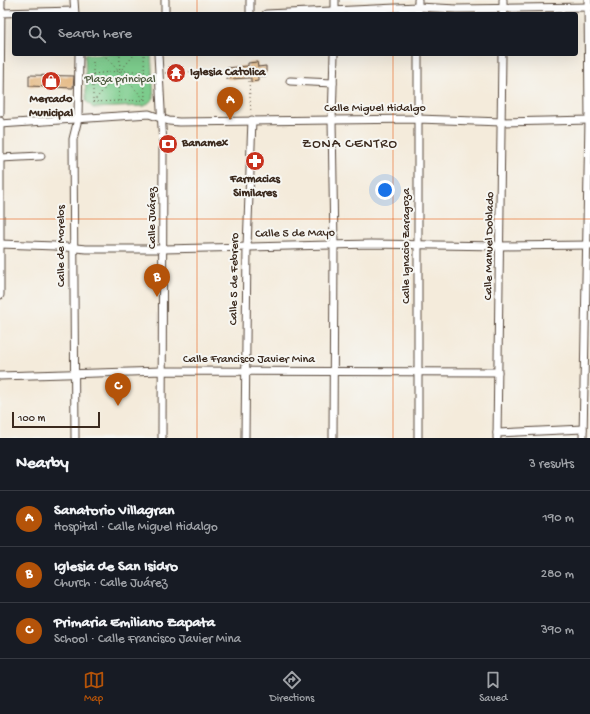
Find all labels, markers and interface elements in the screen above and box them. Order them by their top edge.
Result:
search box [12,12,578,56]
icon: search [26,23,48,45]
text: Search here [58,25,132,43]
temple icon: Iglesia Catolica [165,62,187,84]
place label: Iglesia Catolica [190,66,267,80]
shop icon: Mercado Municipal [40,70,62,92]
park label: Plaza principal [83,73,156,87]
pin: A [217,87,243,120]
place label: Mercado Municipal [29,93,73,121]
street label: Calle Miguel Hidalgo [324,102,426,116]
bank icon: Banamex [157,133,179,155]
district label: ZONA CENTRO [302,136,398,153]
place label: Banamex [181,137,229,151]
pharmacy icon: Farmacias Similares [244,150,266,172]
place label: Farmacias Similares [229,173,281,201]
your location [375,180,395,200]
street label: Calle Juárez [146,186,160,249]
street label: Calle Ignacio Zaragoza [400,188,414,304]
street label: Calle Manuel Doblado [482,192,498,300]
street label: Calle de Morelos [55,205,69,287]
street label: Calle 5 de Mayo [255,226,335,242]
street label: Calle 5 de Febrero [227,233,243,325]
pin: B [144,264,170,297]
street label: Calle Francisco Javier Mina [183,353,315,367]
pin: C [105,373,131,406]
scale bar [12,410,100,429]
text: 100 m [18,413,45,425]
text: Nearby [16,454,69,474]
text: 3 results [529,457,574,472]
text: Sanatorio Villagran [54,502,174,520]
text: A [25,511,33,526]
text: 190 m [543,511,574,526]
text: Hospital · Calle Miguel Hidalgo [54,520,218,535]
text: Iglesia de San Isidro [54,558,178,576]
text: B [26,567,32,582]
text: 280 m [541,567,574,582]
text: Church · Calle Juárez [54,576,167,591]
text: Primaria Emiliano Zapata [54,614,215,632]
text: C [25,623,33,638]
text: 390 m [541,623,574,638]
text: School · Calle Francisco Javier Mina [54,632,241,647]
tab: Map [83,669,105,705]
tab: Directions [270,669,314,705]
tab: Saved [479,669,507,705]

